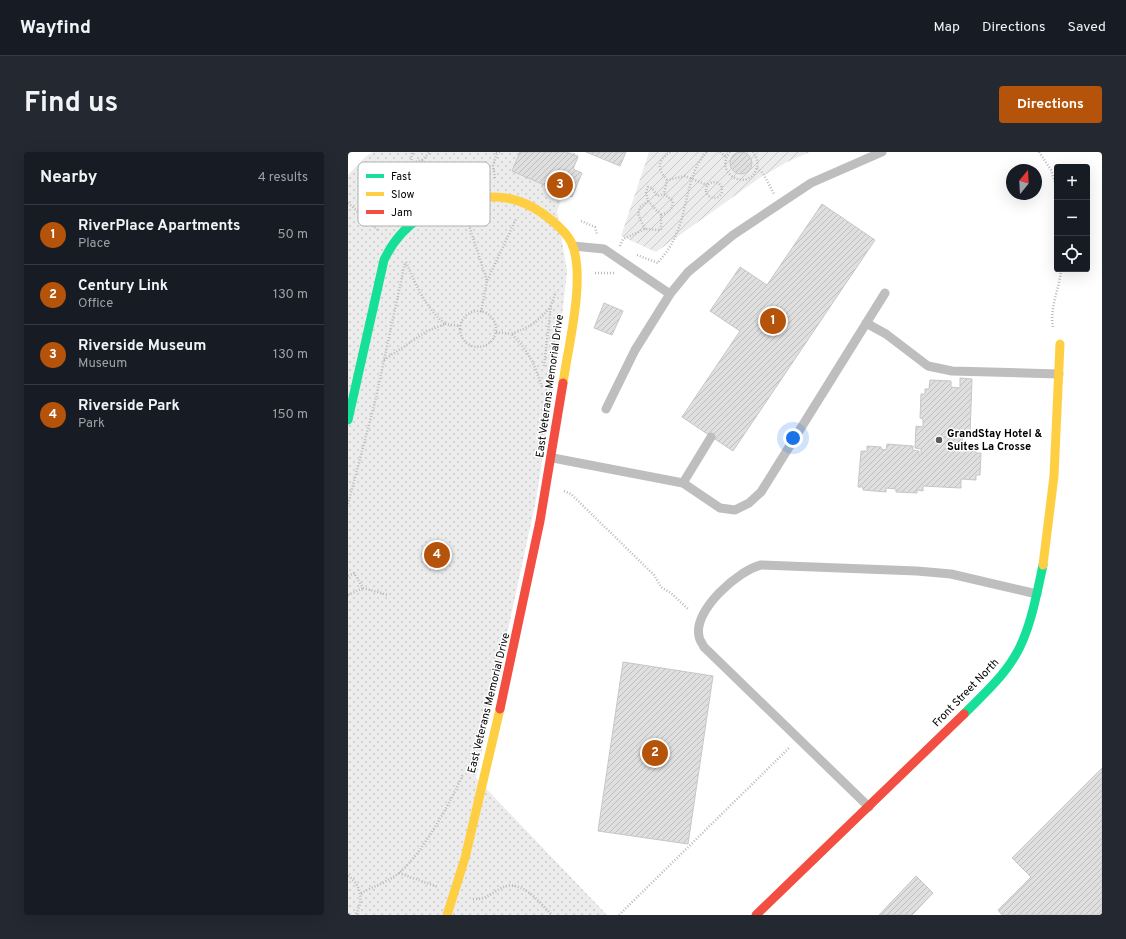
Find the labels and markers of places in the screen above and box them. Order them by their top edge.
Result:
pin: 3 [547,170,573,200]
pin: 1 [760,306,786,336]
place label: GrandStay Hotel & Suites La Crosse [947,427,1042,454]
marker: GrandStay Hotel & Suites La Crosse [934,435,944,445]
pin: 4 [424,540,450,570]
pin: 2 [642,738,668,768]

